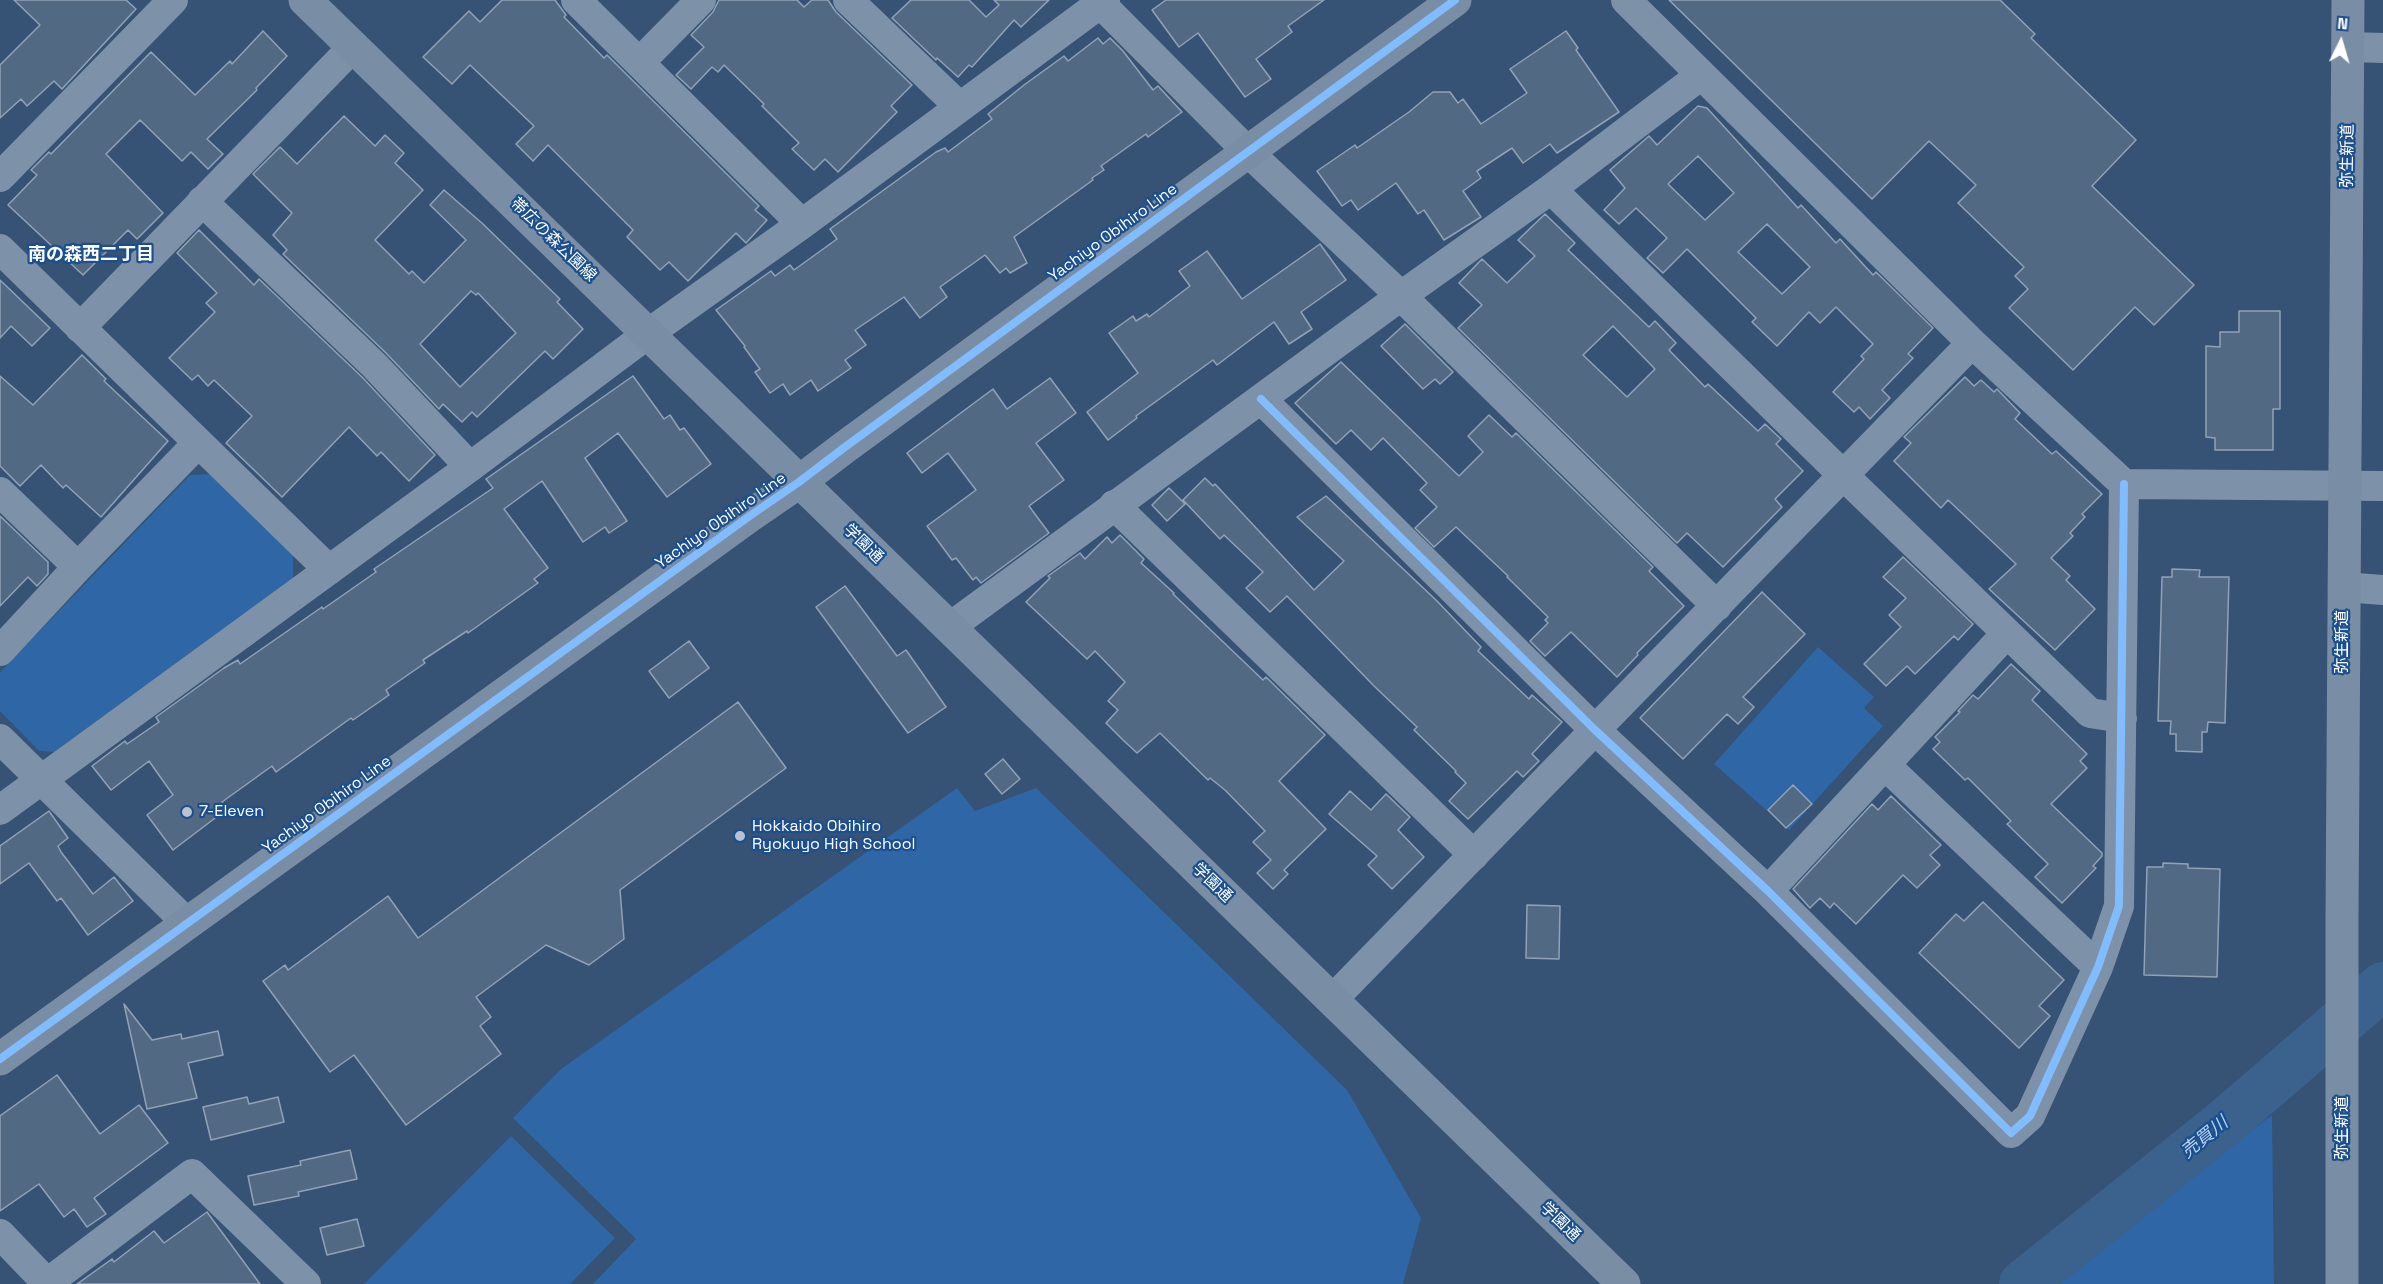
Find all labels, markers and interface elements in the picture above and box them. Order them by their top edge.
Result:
north arrow [2311,12,2371,72]
text: N [2336,13,2349,34]
street label: 弥生新道 [2338,124,2358,188]
street label: Yachiyo Obihiro Line [1045,180,1181,286]
street label: 帯広の森公園線 [506,194,600,286]
district label: 南の森西二丁目 [28,244,154,266]
street label: Yachiyo Obihiro Line [652,469,790,573]
street label: 学園通 [839,520,887,568]
street label: 弥生新道 [2333,610,2353,674]
street label: Yachiyo Obihiro Line [259,752,395,858]
place label: 7-Eleven [199,802,264,822]
marker: 7-Eleven [180,805,194,819]
place label: Hokkaido Obihiro Ryokuyo High School [752,817,915,855]
marker: Hokkaido Obihiro Ryokuyo High School [733,829,747,843]
street label: 学園通 [1188,859,1236,907]
street label: 弥生新道 [2333,1096,2353,1160]
water label: 売買川 [2177,1113,2233,1163]
street label: 学園通 [1536,1198,1584,1246]

